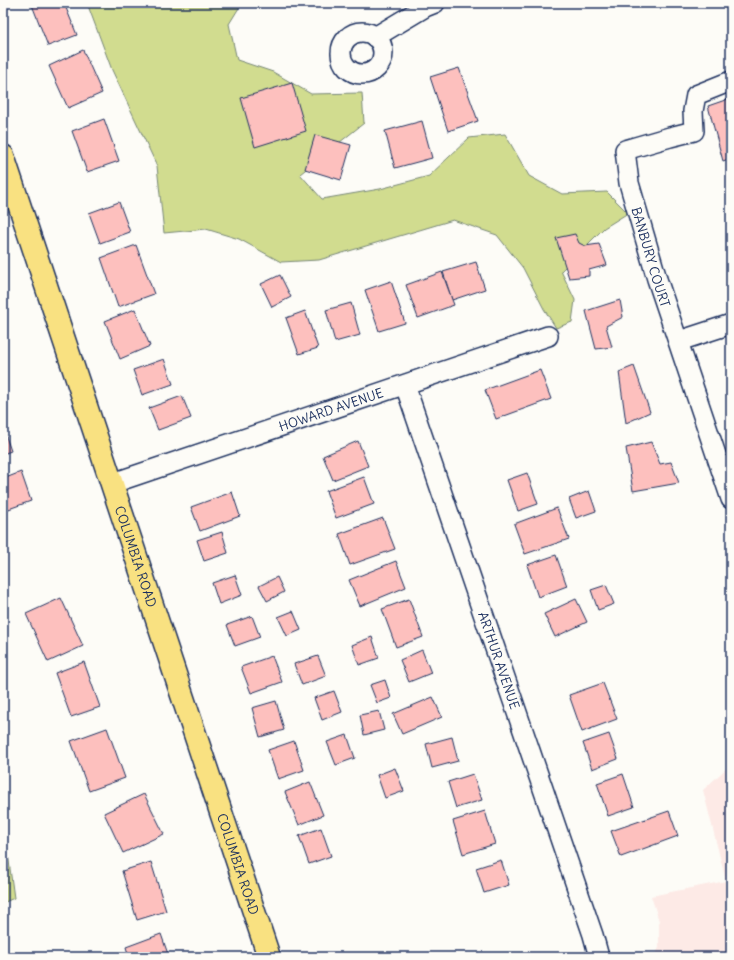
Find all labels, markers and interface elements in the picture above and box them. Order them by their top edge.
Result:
street label: BANBURY COURT [628,205,674,309]
street label: HOWARD AVENUE [276,384,386,435]
street label: COLUMBIA ROAD [111,504,161,609]
street label: ARTHUR AVENUE [475,609,524,712]
street label: COLUMBIA ROAD [213,811,263,917]

